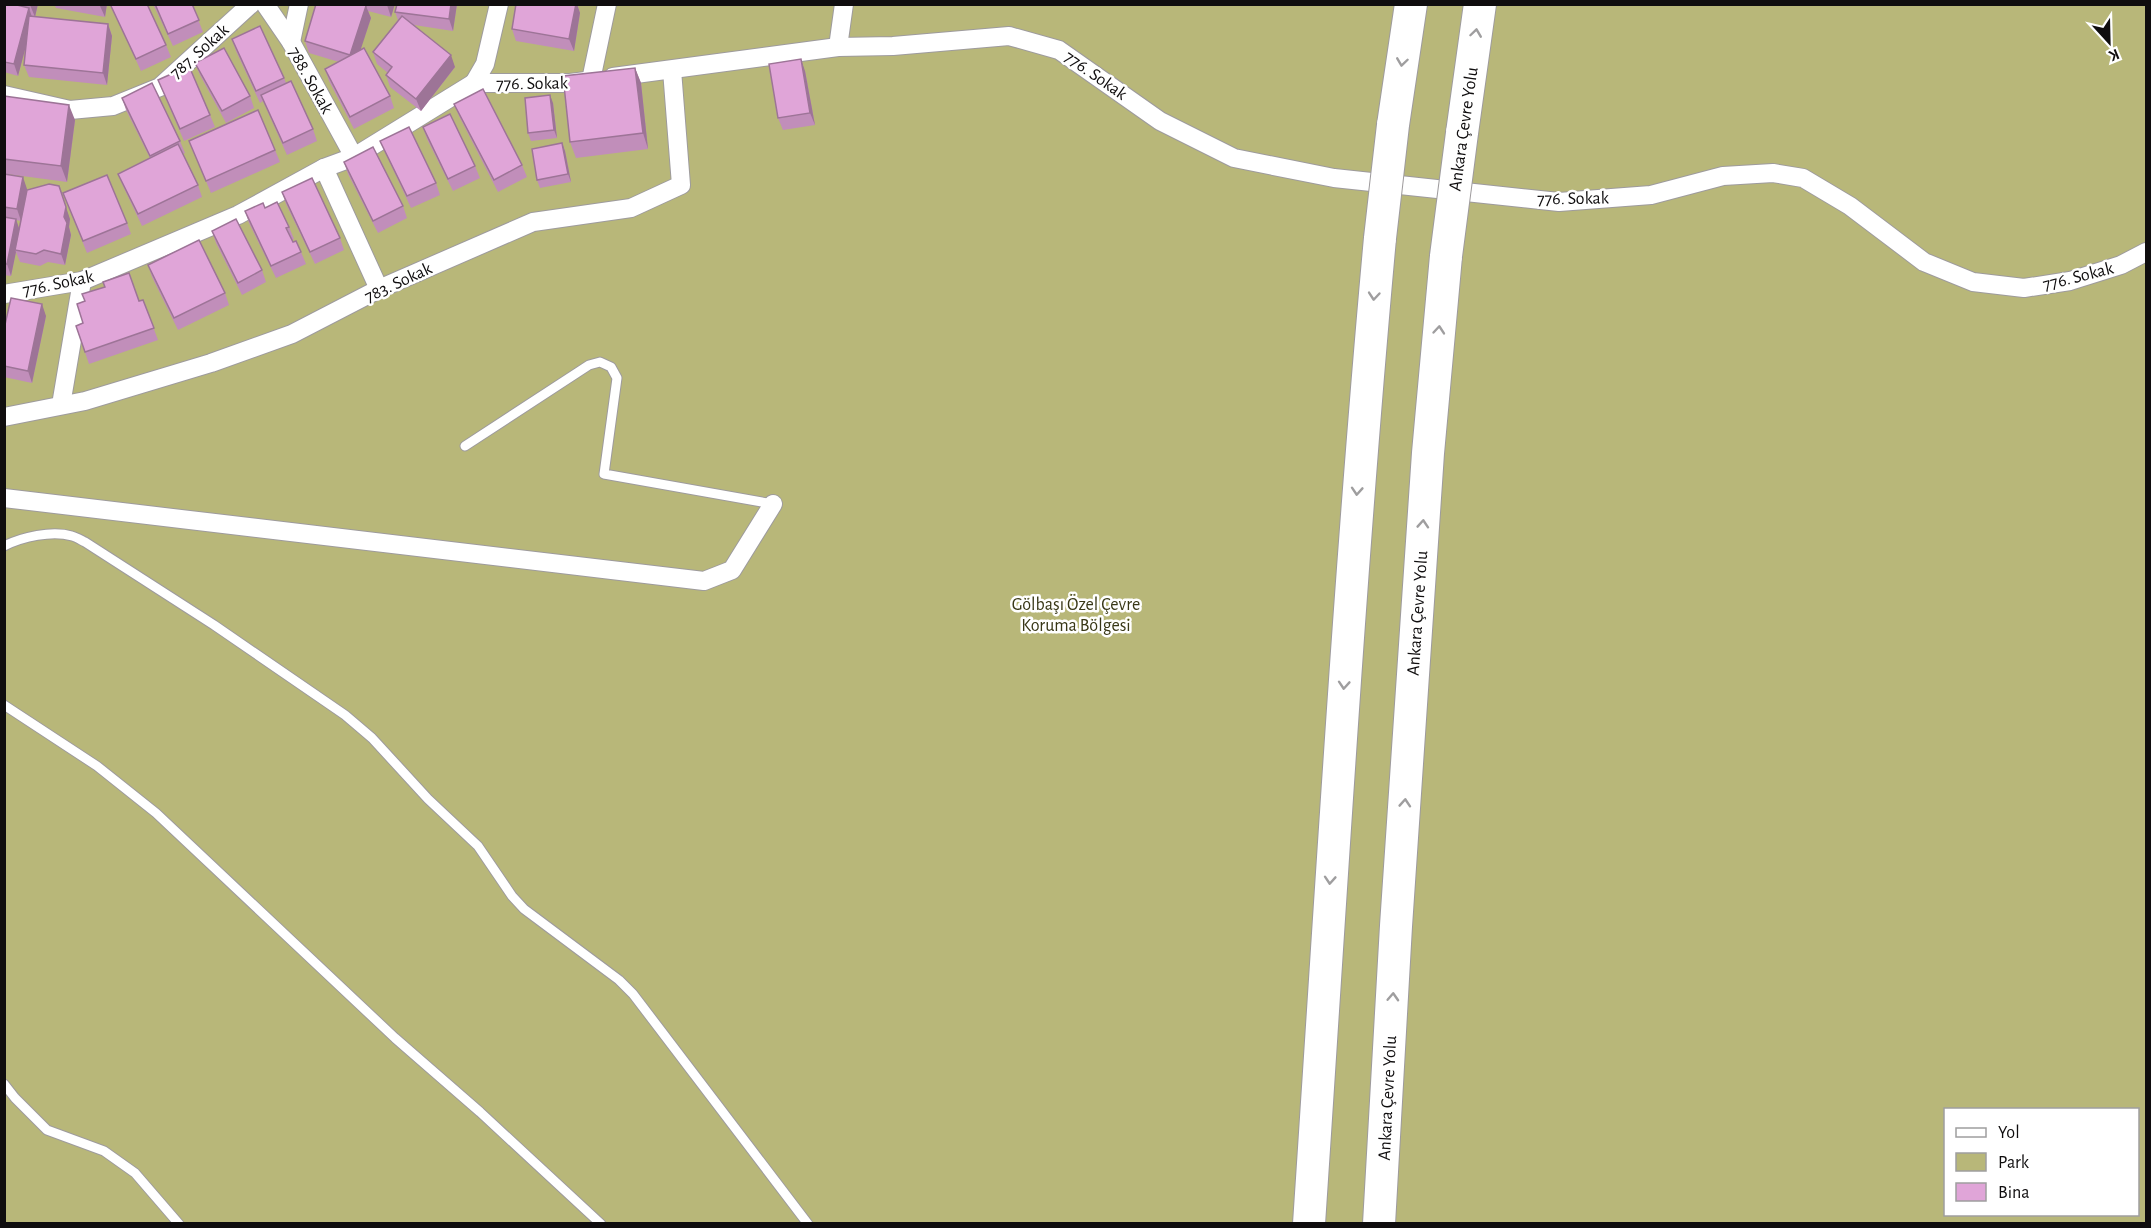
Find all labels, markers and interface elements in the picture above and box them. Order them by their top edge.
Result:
north arrow [2079,12,2139,72]
street label: 787. Sokak [167,20,233,83]
one-way arrow [1469,29,1481,38]
street label: 788. Sokak [285,44,336,117]
text: K [2106,46,2122,64]
street label: 776. Sokak [1061,48,1131,104]
one-way arrow [1397,58,1409,67]
street label: Ankara Çevre Yolu [1446,66,1482,192]
street label: 776. Sokak [496,74,569,94]
street label: 776. Sokak [1537,189,1610,209]
street label: 783. Sokak [362,259,436,306]
street label: 776. Sokak [2041,259,2116,294]
street label: 776. Sokak [21,268,96,300]
one-way arrow [1368,292,1381,301]
one-way arrow [1432,326,1445,335]
one-way arrow [1351,486,1364,495]
one-way arrow [1417,520,1430,529]
street label: Ankara Çevre Yolu [1405,550,1431,676]
park label: Gölbaşı Özel Çevre Koruma Bölgesi [1012,594,1140,635]
one-way arrow [1338,681,1351,690]
one-way arrow [1398,798,1411,807]
one-way arrow [1324,875,1337,884]
one-way arrow [1386,993,1399,1002]
street label: Ankara Çevre Yolu [1376,1035,1400,1161]
legend [1944,1108,2139,1216]
text: Yol [1998,1124,2020,1142]
text: Park [1998,1154,2030,1172]
text: Bina [1998,1184,2030,1202]

